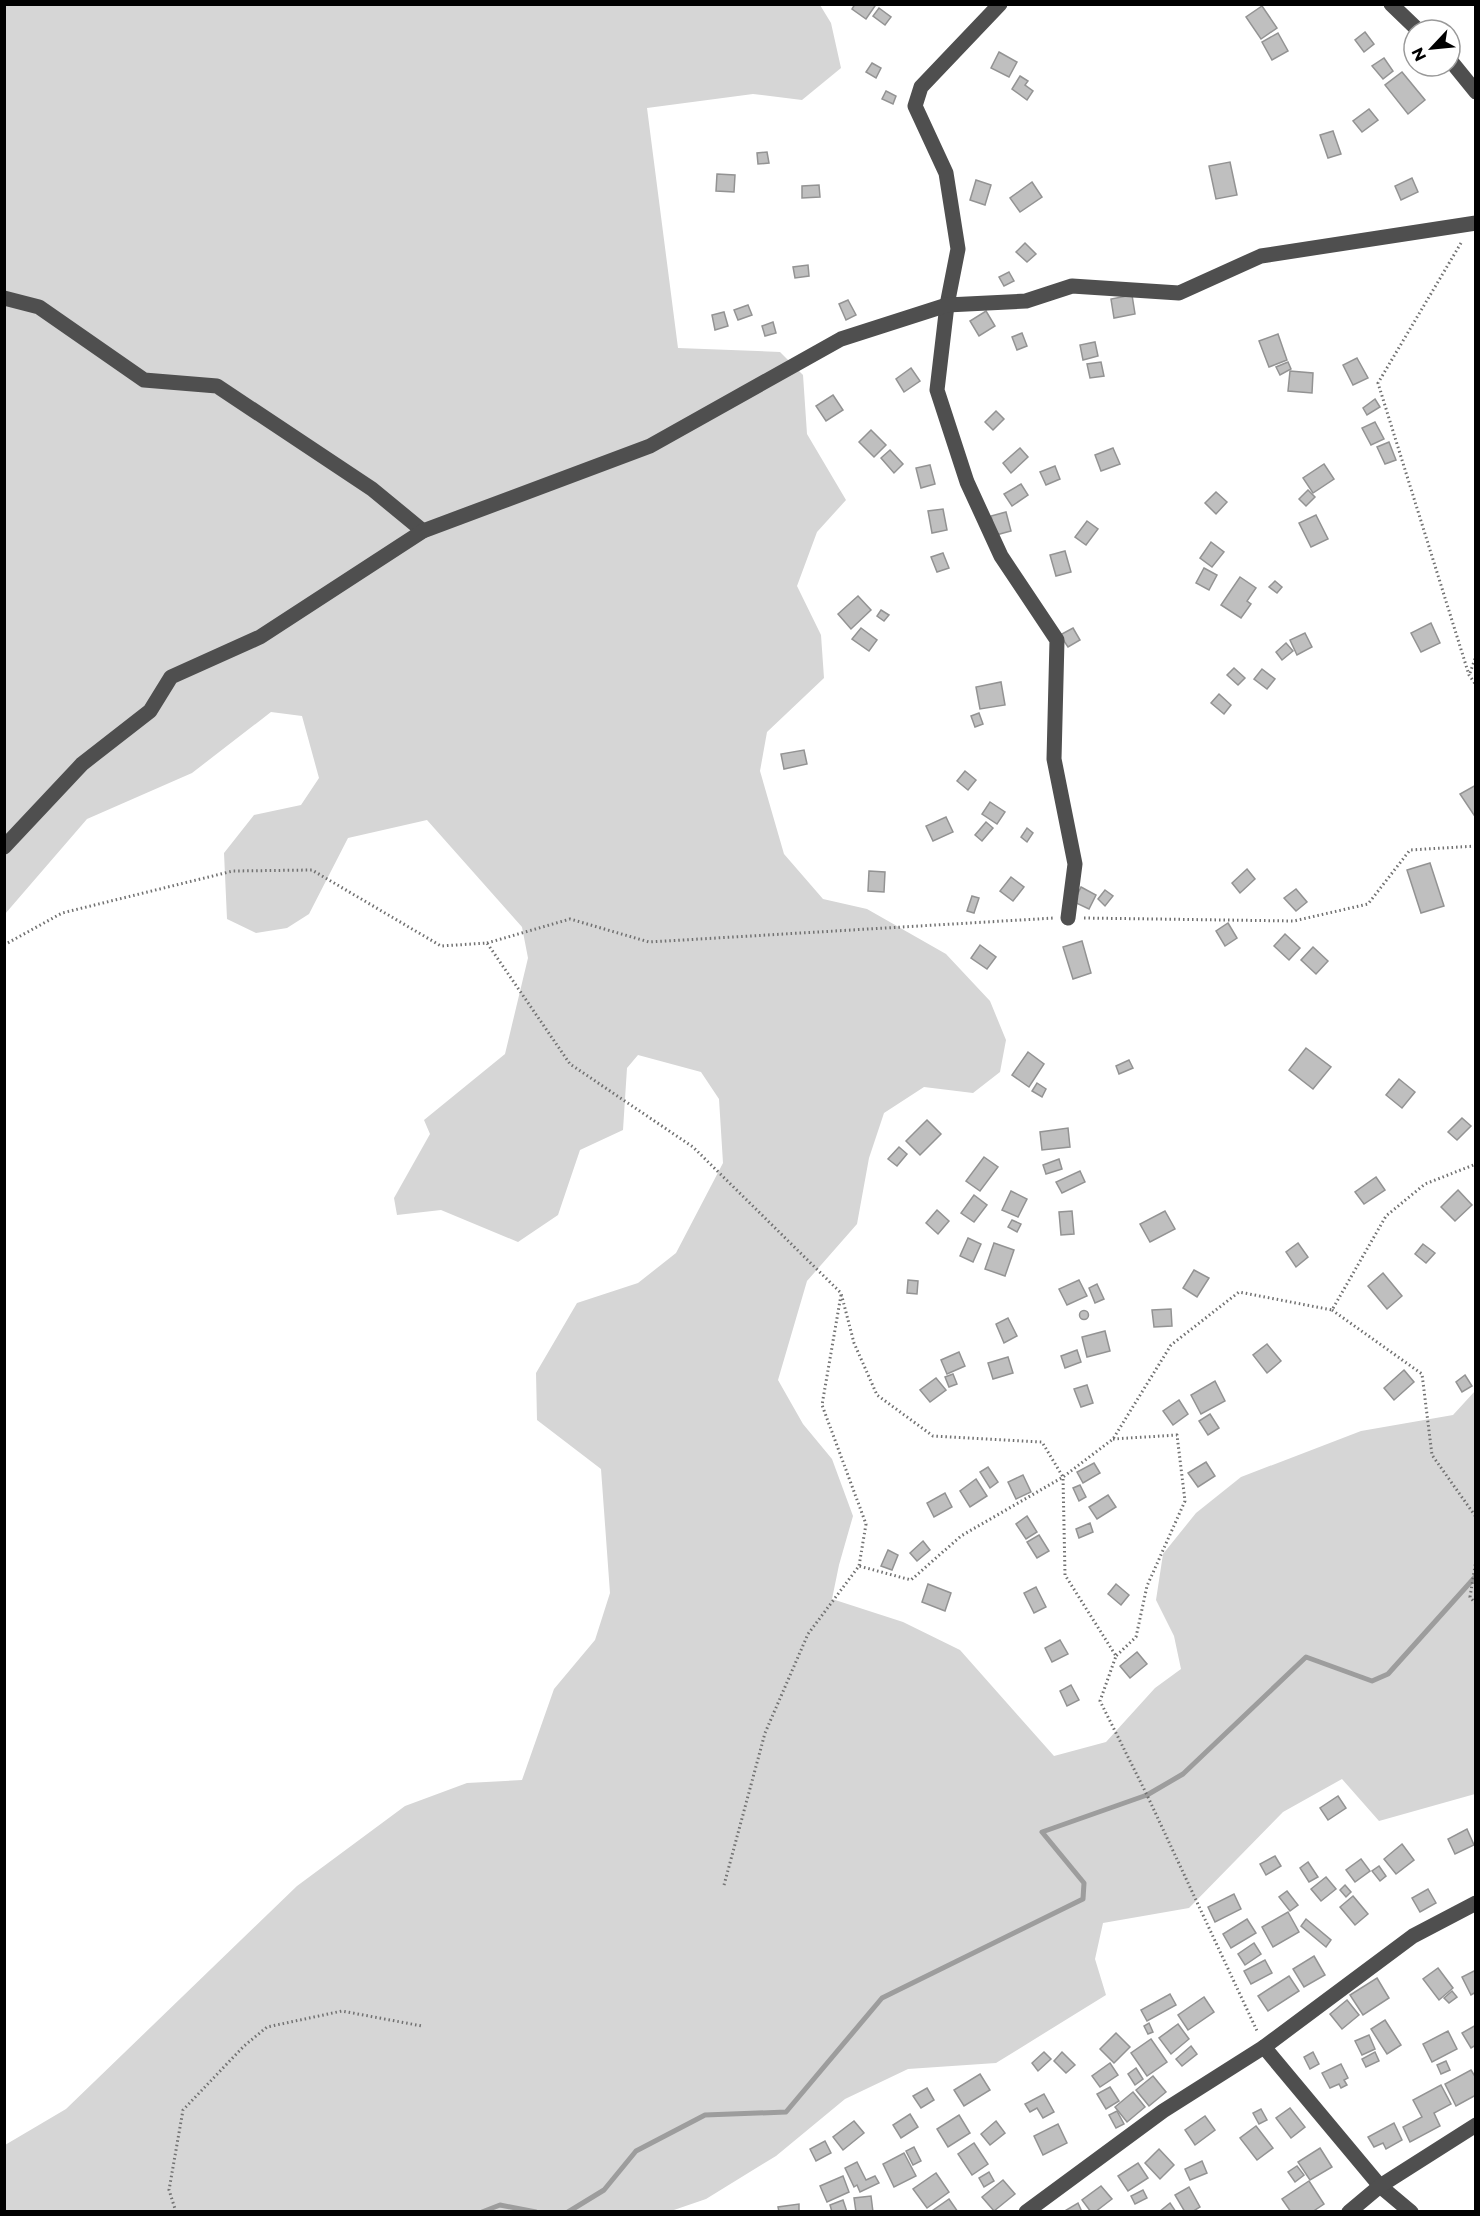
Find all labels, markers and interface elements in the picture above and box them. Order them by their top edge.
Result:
north arrow [1402,18,1462,78]
text: N [1408,44,1430,64]

